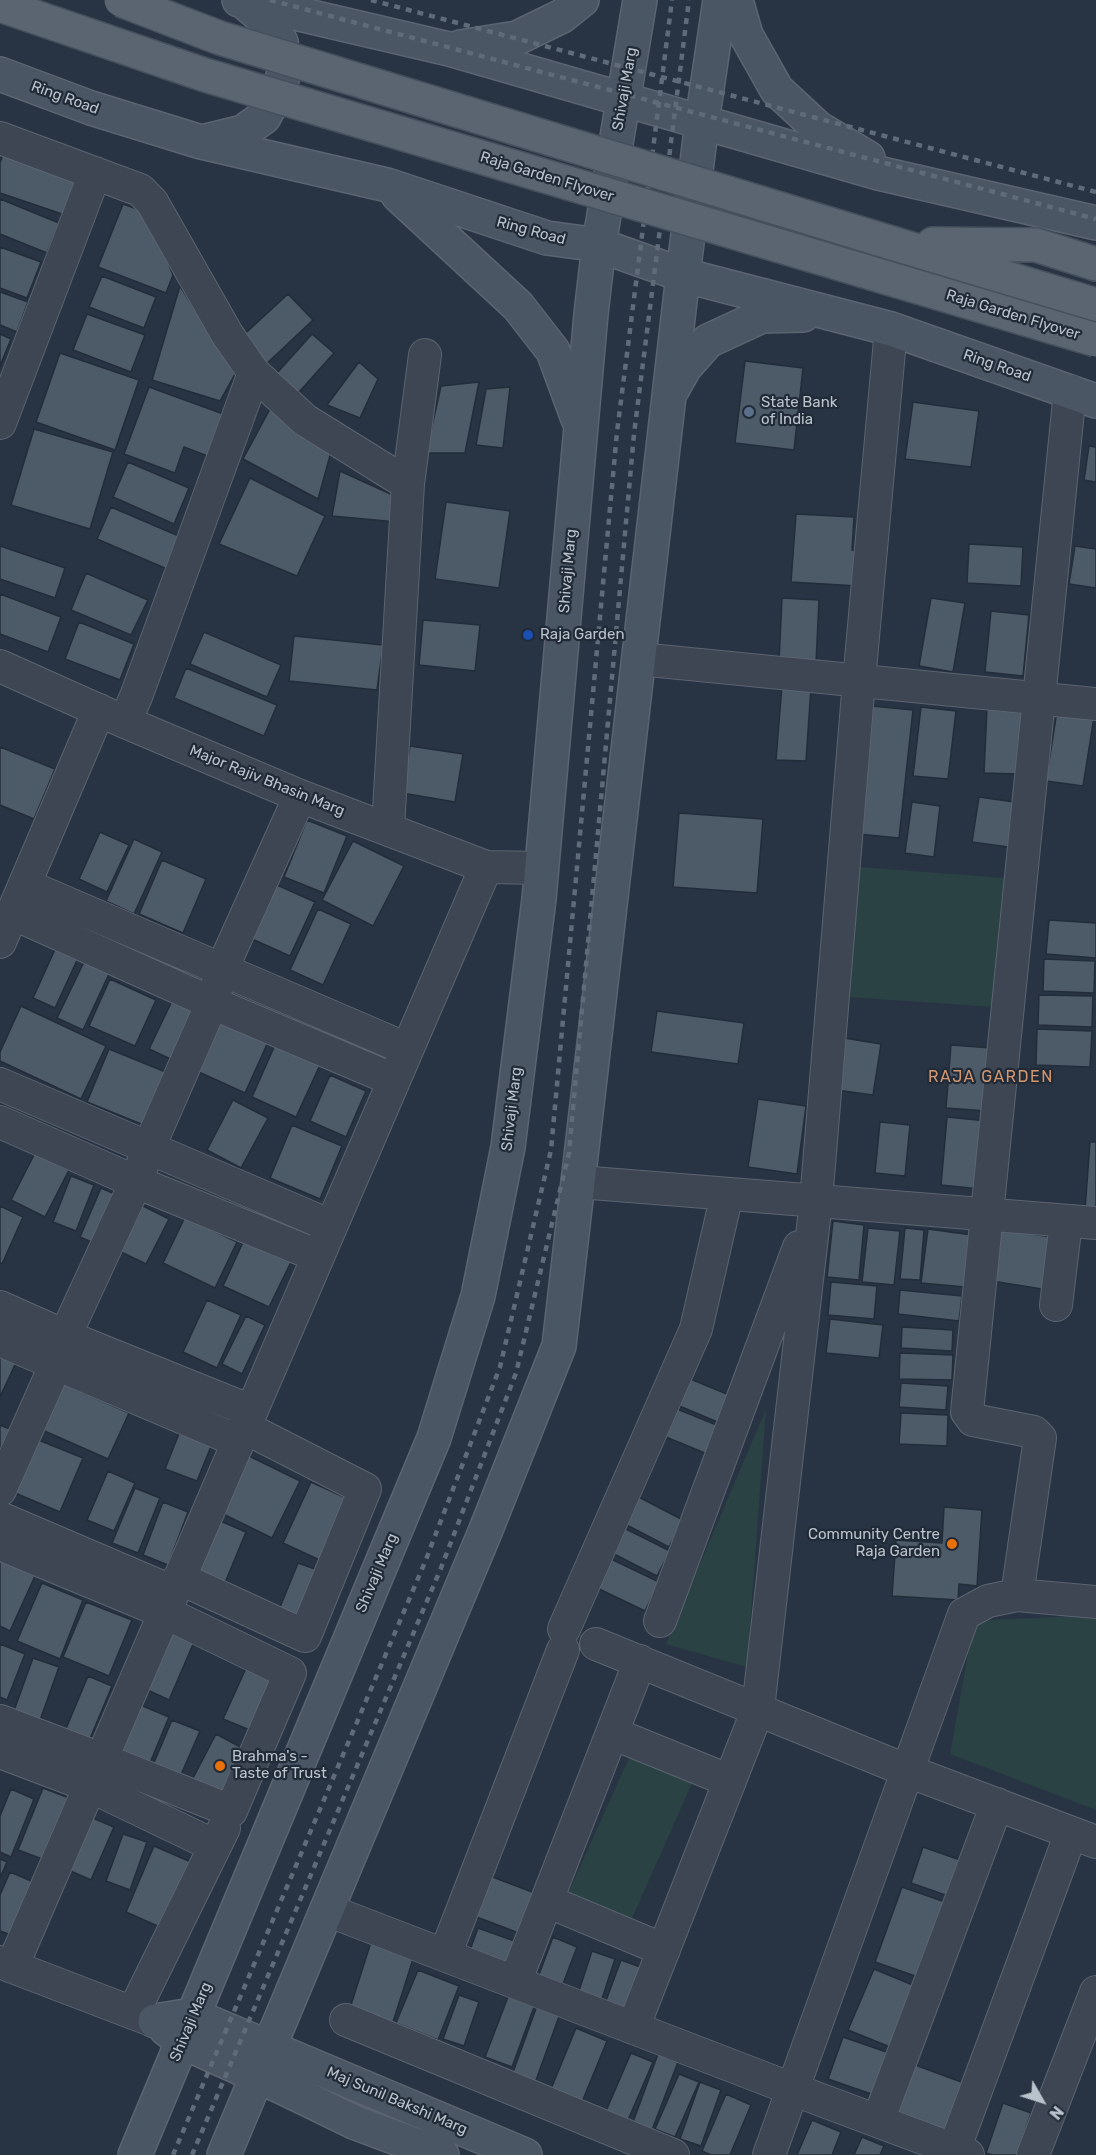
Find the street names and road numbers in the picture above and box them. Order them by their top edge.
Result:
street label: Shivaji Marg [609,46,641,132]
street label: Ring Road [29,77,101,119]
street label: Raja Garden Flyover [478,148,616,206]
street label: Ring Road [495,213,567,249]
street label: Raja Garden Flyover [944,286,1082,344]
street label: Ring Road [961,346,1033,386]
street label: Shivaji Marg [555,528,581,614]
street label: Major Rajiv Bhasin Marg [187,742,347,820]
street label: Shivaji Marg [498,1066,526,1152]
street label: Shivaji Marg [352,1531,402,1615]
street label: Shivaji Marg [166,1980,216,2064]
street label: Maj Sunil Bakshi Marg [324,2063,470,2139]

